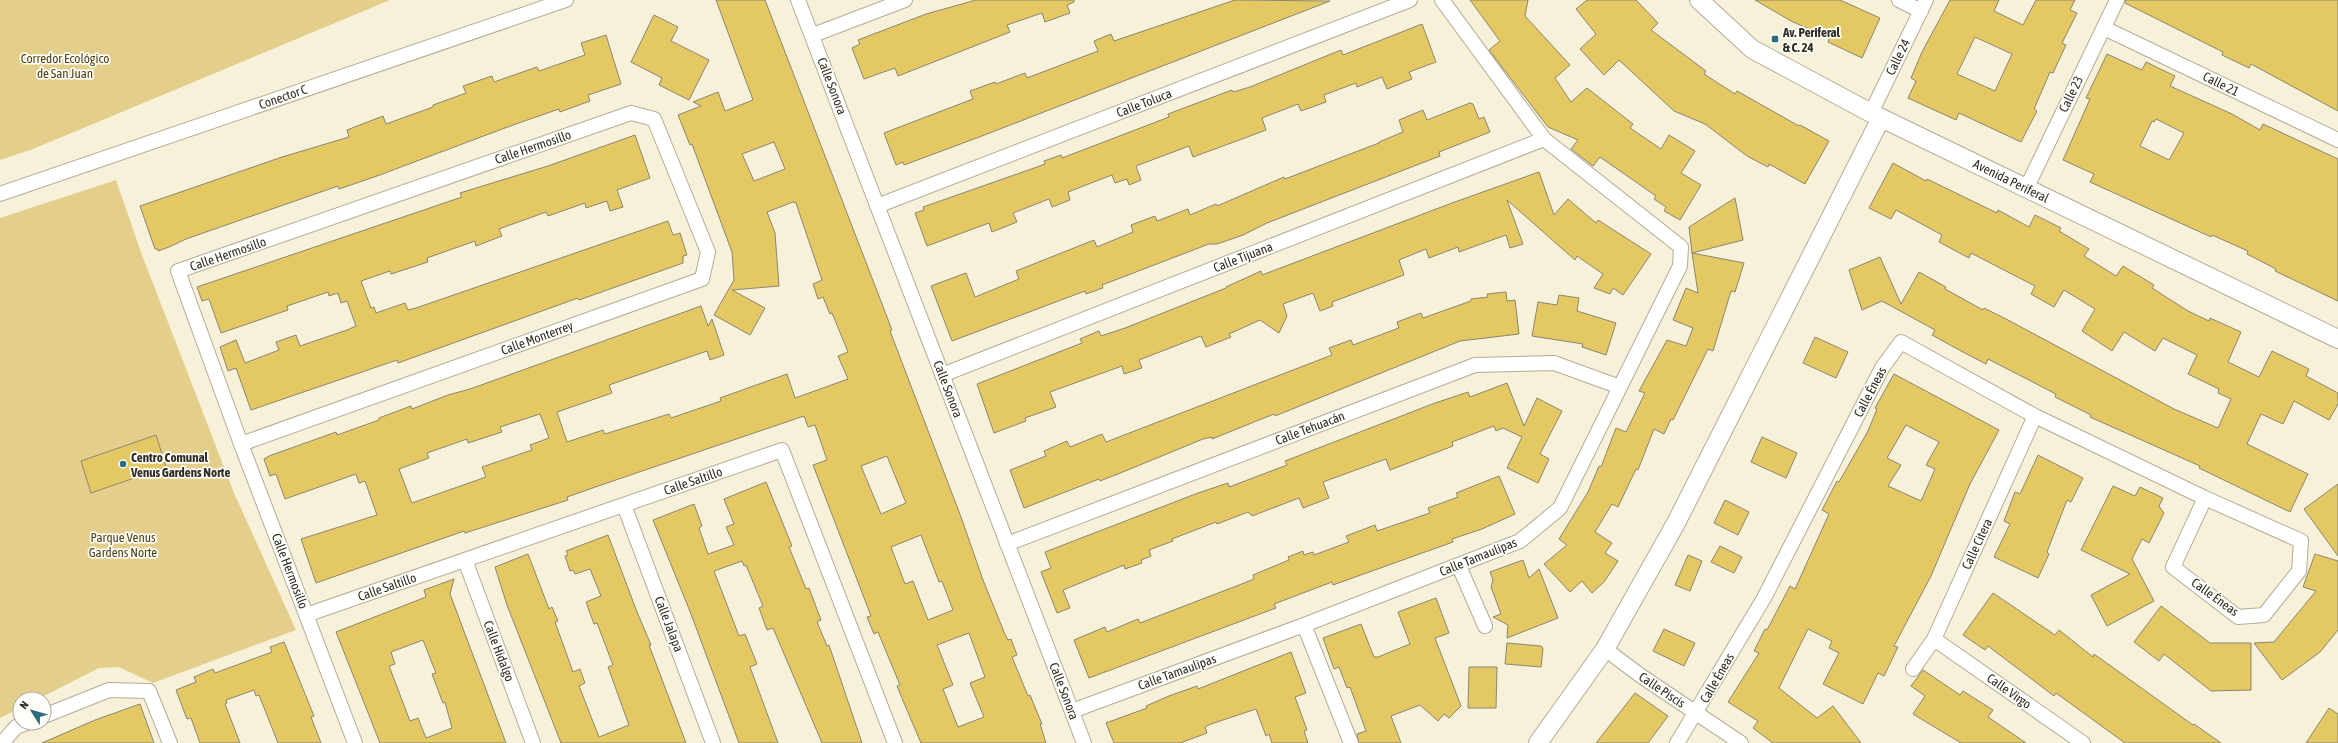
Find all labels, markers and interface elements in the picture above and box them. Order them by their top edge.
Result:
place label: Av. Periferal & C. 24 [1782,25,1841,55]
marker: Av. Periferal & C. 24 [1770,34,1780,44]
street label: Calle 24 [1883,36,1913,78]
park label: Corredor Ecológico de San Juan [21,51,109,81]
street label: Calle Sonora [814,55,850,117]
street label: Calle 21 [2200,69,2242,99]
street label: Calle 23 [2056,73,2086,115]
street label: Conector C [257,82,309,112]
street label: Calle Toluca [1114,86,1174,120]
street label: Calle Hermosillo [493,127,573,167]
street label: Avenida Periferal [1971,156,2052,206]
street label: Calle Hermosillo [188,234,268,274]
street label: Calle Tijuana [1211,239,1275,275]
street label: Calle Monterrey [499,318,576,358]
street label: Calle Sonora [930,358,966,420]
street label: Calle Éneas [1851,364,1890,420]
street label: Calle Tehuacán [1273,408,1347,448]
place label: Centro Comunal Venus Gardens Norte [130,450,230,480]
marker: Centro Comunal Venus Gardens Norte [118,459,128,469]
street label: Calle Saltillo [662,464,724,498]
street label: Calle Citera [1959,516,1995,572]
park label: Parque Venus Gardens Norte [89,530,157,560]
street label: Calle Hermosillo [269,531,311,611]
street label: Calle Tamaulipas [1437,535,1519,579]
street label: Calle Saltillo [356,570,418,604]
street label: Calle Éneas [2188,575,2242,619]
street label: Calle Jalapa [652,594,686,654]
street label: Calle Hidalgo [481,619,517,683]
street label: Calle Éneas [1697,650,1737,705]
street label: Calle Tamaulipas [1136,651,1219,693]
street label: Calle Sonora [1046,660,1082,722]
street label: Calle Piscis [1636,669,1688,711]
street label: Calle Virgo [1984,670,2034,712]
north arrow [12,691,52,731]
text: N [17,699,31,711]

